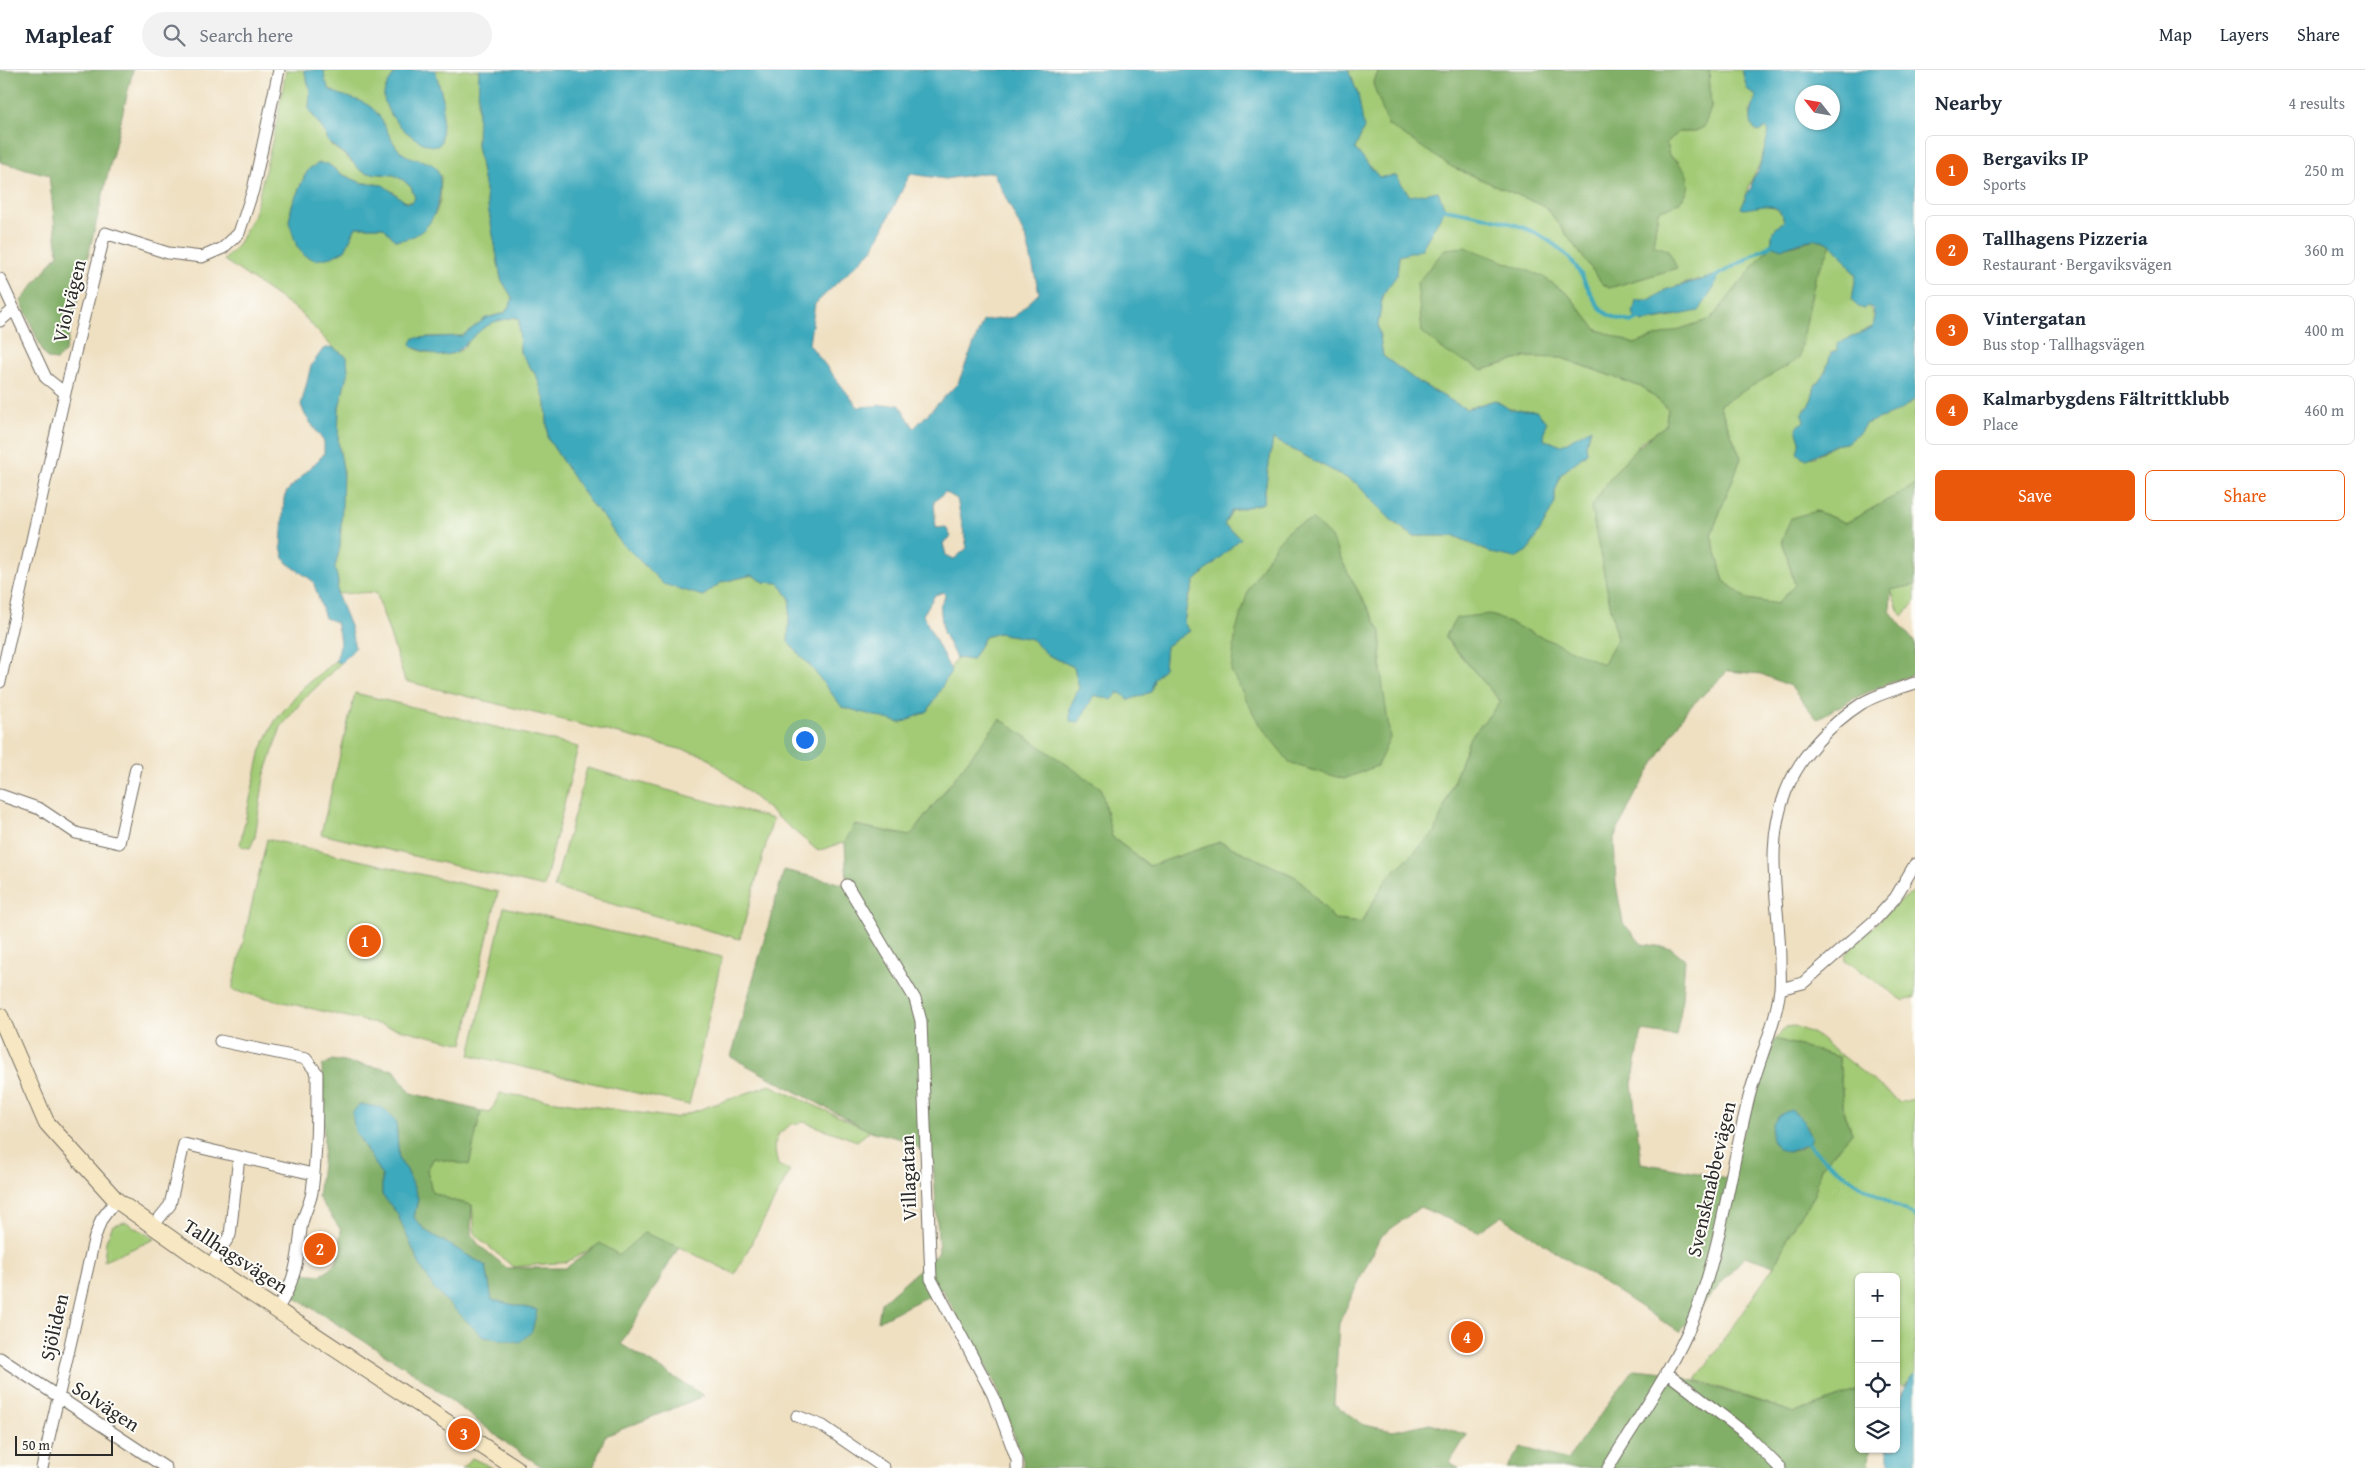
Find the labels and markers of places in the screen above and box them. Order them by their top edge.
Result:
pin: 1 [349,922,381,960]
pin: 2 [304,1230,336,1268]
pin: 4 [1451,1318,1483,1356]
pin: 3 [448,1415,480,1453]

